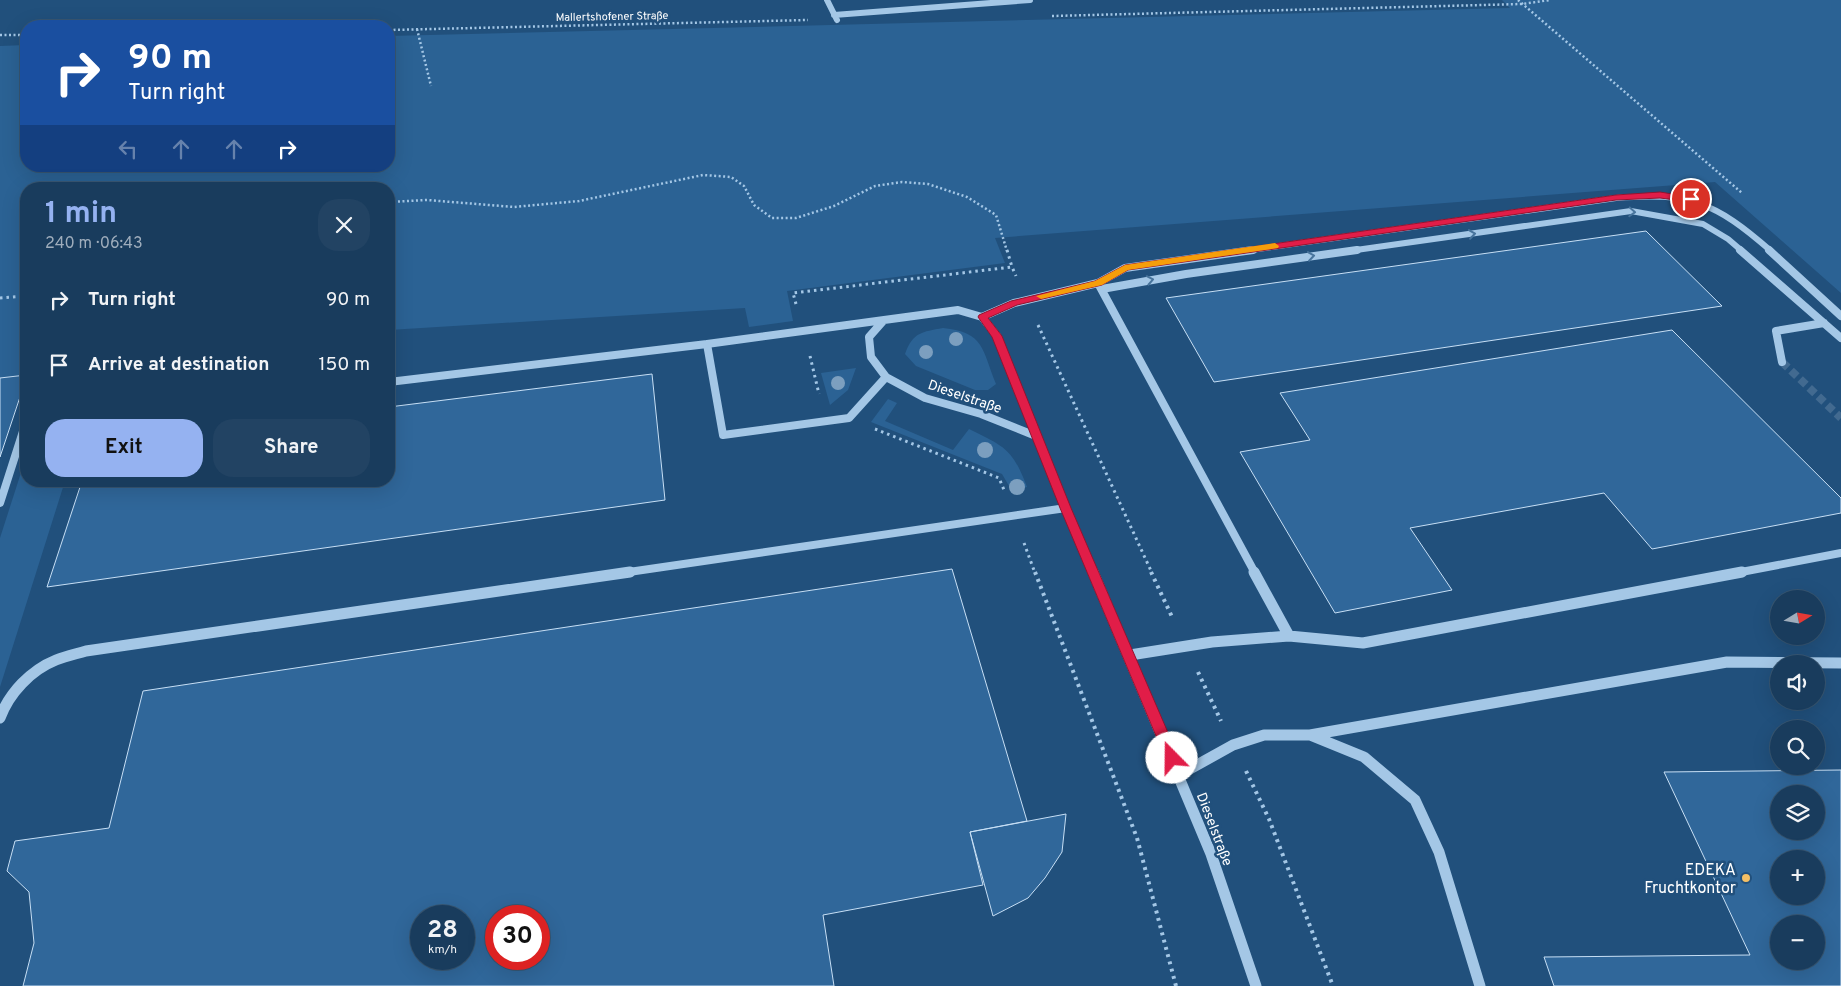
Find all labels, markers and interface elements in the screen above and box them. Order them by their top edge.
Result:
street label: Mallertshofener Straße [555,9,669,25]
text: 90 m [128,37,212,81]
icon: right [45,40,110,105]
text: Turn right [128,80,225,107]
icon: left [114,135,142,163]
icon: ahead [167,135,195,163]
icon: ahead [220,135,248,163]
icon: right [273,135,301,163]
pin [1670,178,1712,220]
icon: arrive [1677,185,1705,213]
text: 1 min [45,196,117,233]
button: close [318,199,370,251]
one-way arrow [1629,207,1637,218]
one-way arrow [1468,229,1476,240]
text: 240 m · 06:43 [45,234,143,254]
one-way arrow [1306,252,1315,262]
one-way arrow [1146,276,1154,286]
icon: right [45,286,73,314]
text: Turn right [88,288,176,312]
text: 90 m [326,288,370,312]
icon: arrive [45,351,73,379]
text: Arrive at destination [88,353,269,377]
text: 150 m [318,353,370,377]
street label: Dieselstraße [925,377,1004,418]
button: Exit [45,419,203,477]
button: Share [213,419,370,477]
north arrow [1770,590,1825,645]
map controls [1770,590,1825,970]
button: sound [1770,655,1825,710]
button: search [1770,720,1825,775]
position arrow [1145,731,1197,783]
button: layers [1770,785,1825,840]
street label: Dieselstraße [1192,791,1235,869]
button: + [1770,850,1825,905]
place label: EDEKA Fruchtkontor [1644,861,1736,899]
marker: EDEKA Fruchtkontor [1740,872,1752,884]
speed limit sign: 30 [485,905,550,970]
text: 28 [427,915,458,947]
button: − [1770,915,1825,970]
text: km/h [428,942,457,958]

